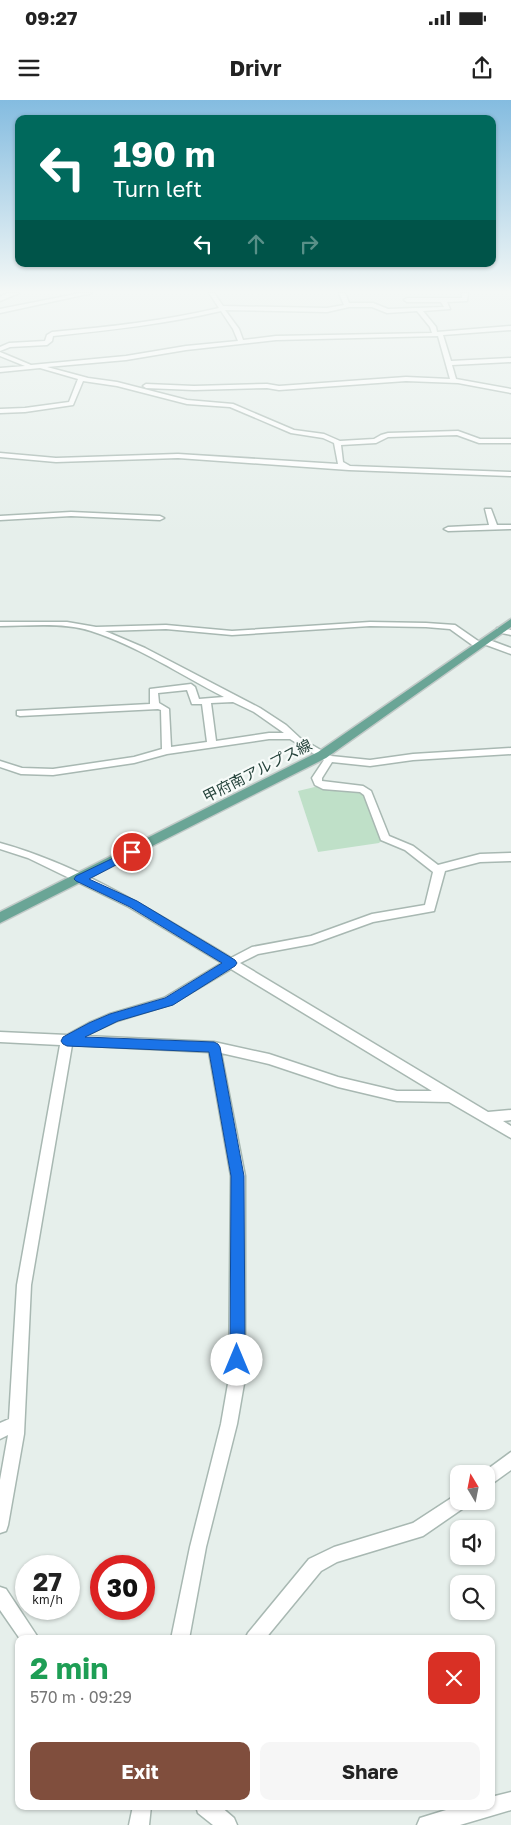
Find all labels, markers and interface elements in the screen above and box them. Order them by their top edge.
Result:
text: 09:27 [25,6,77,29]
icon: menu [15,54,43,82]
text: Drivr [229,54,282,81]
icon: share [468,54,496,82]
text: 190 m [113,133,215,175]
icon: left [30,135,95,200]
text: Turn left [113,175,202,202]
icon: left [189,230,217,258]
icon: ahead [242,230,270,258]
icon: right [295,230,323,258]
street label: 甲府南アルプス線 [200,735,314,805]
pin [111,831,153,873]
icon: arrive [118,838,146,866]
position arrow [210,1333,262,1385]
north arrow [450,1465,495,1510]
map controls [450,1465,495,1620]
button: sound [450,1520,495,1565]
speed limit sign: 30 [90,1555,155,1620]
text: 27 [33,1566,62,1597]
button: search [450,1575,495,1620]
text: km/h [32,1592,63,1607]
text: 2 min [30,1650,108,1686]
button: close [428,1652,480,1704]
text: 570 m · 09:29 [30,1687,132,1707]
button: Exit [30,1742,250,1800]
button: Share [260,1742,480,1800]

